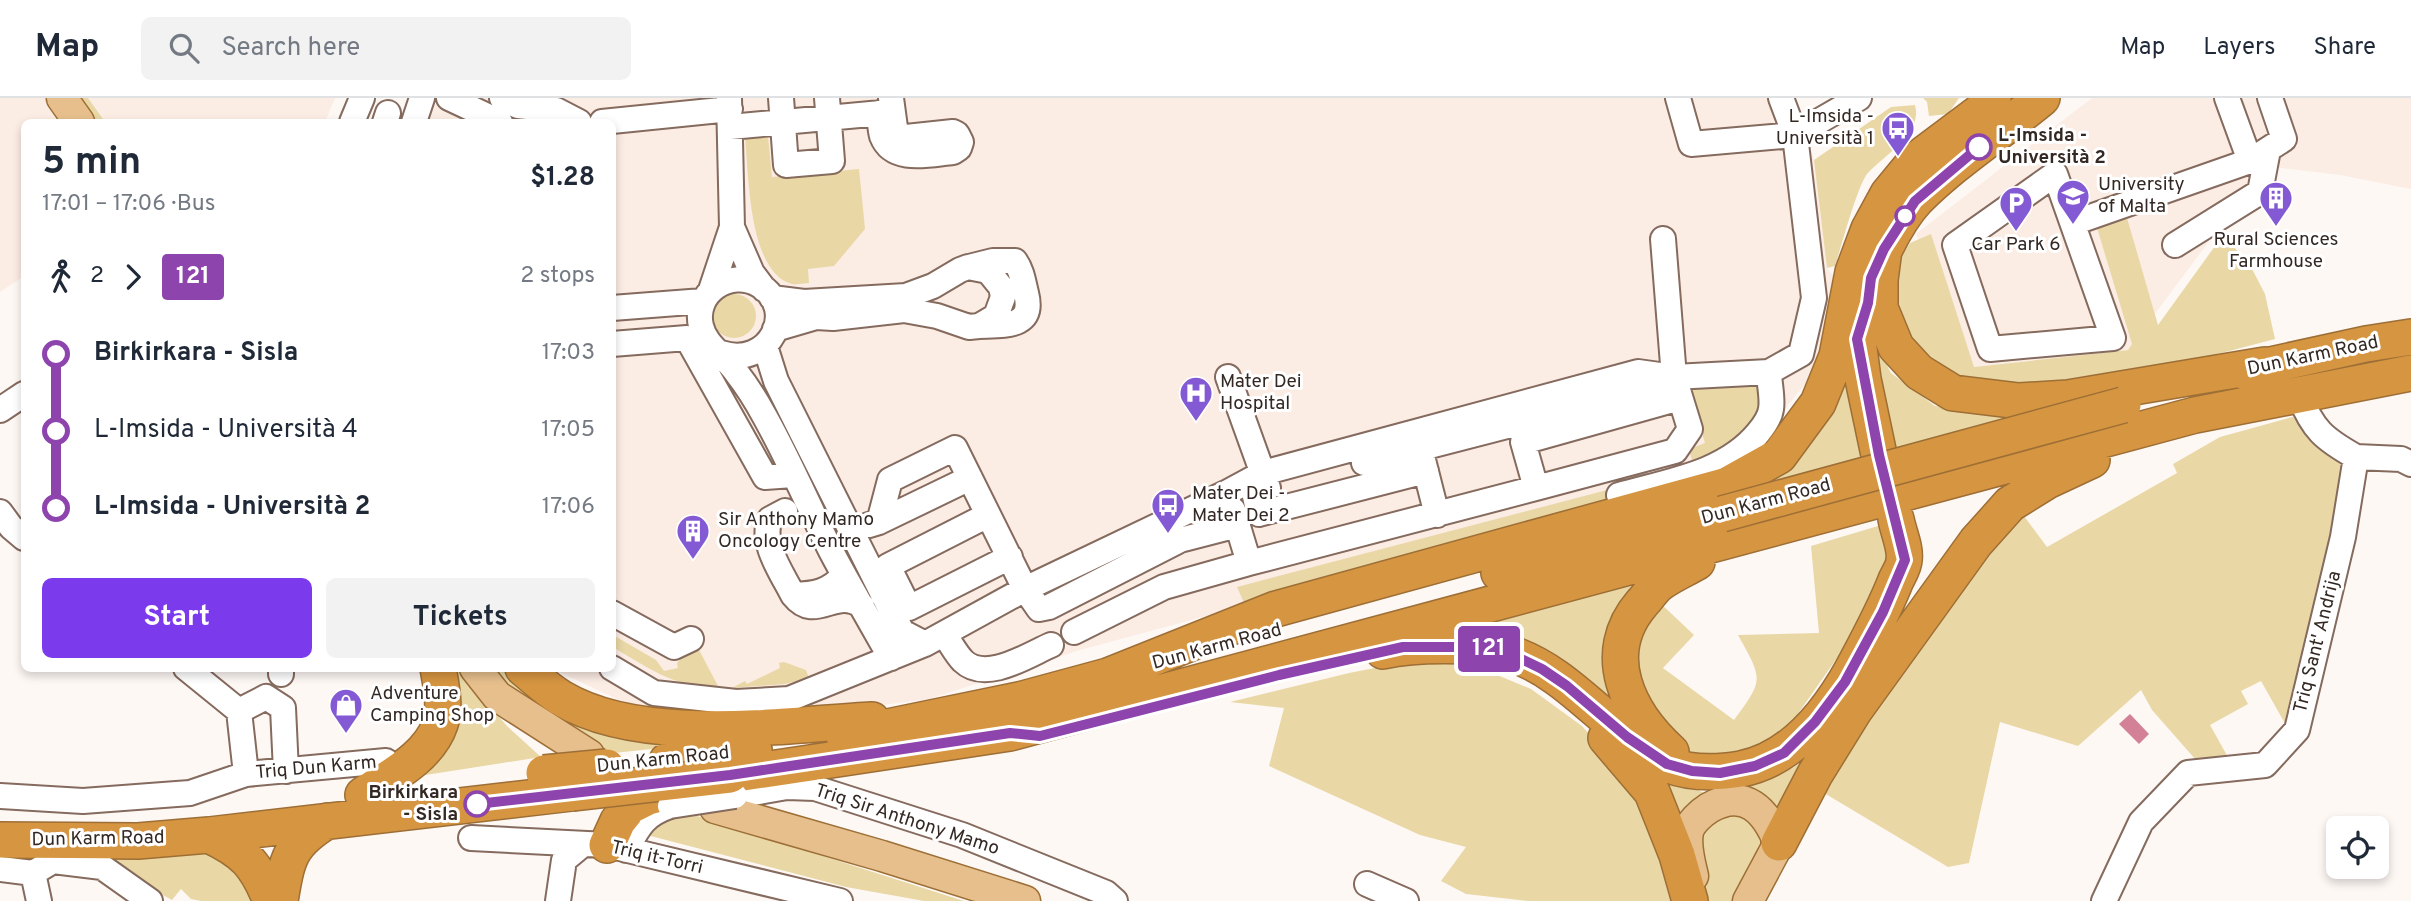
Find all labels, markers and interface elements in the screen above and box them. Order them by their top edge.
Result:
search box [141,17,631,80]
text: Map [35,27,99,69]
icon: search [165,29,203,67]
text: Search here [221,32,360,65]
text: Map [2120,33,2165,63]
text: Layers [2203,33,2275,63]
text: Share [2313,33,2376,63]
place label: L-Imsida - Università 1 [1776,105,1874,151]
bus stop icon: L-Imsida - Università 1 [1879,109,1917,158]
place label: L-Imsida - Università 2 [1998,124,2106,170]
marker: L-Imsida - Università 2 [1966,134,1992,160]
text: 5 min [42,139,141,188]
text: $1.28 [530,162,595,195]
place label: University of Malta [2098,173,2185,219]
school or university icon: University of Malta [2054,177,2092,226]
building icon: Rural Sciences Farmhouse [2257,179,2295,228]
parking icon: Car Park 6 [1997,184,2035,233]
text: 17:01 – 17:06 · Bus [42,190,216,219]
unlabelled marker [1895,206,1915,226]
place label: Rural Sciences Farmhouse [2214,228,2338,274]
place label: Car Park 6 [1971,233,2061,257]
icon: walk [42,258,80,296]
icon: forward [114,258,152,296]
text: 2 [90,262,104,291]
text: 121 [176,262,210,292]
text: 2 stops [520,262,595,291]
street label: Dun Karm Road [2245,330,2381,382]
text: Birkirkara - Sisla [94,337,298,370]
text: 17:03 [542,339,595,368]
place label: Mater Dei Hospital [1220,370,1302,416]
hospital icon: Mater Dei Hospital [1177,374,1215,423]
text: L-Imsida - Università 4 [94,414,358,447]
text: 17:05 [541,416,595,445]
street label: Dun Karm Road [1699,473,1833,531]
place label: Mater Dei - Mater Dei 2 [1192,482,1290,528]
bus stop icon: Mater Dei - Mater Dei 2 [1149,486,1187,535]
text: L-Imsida - Università 2 [94,491,370,524]
text: 17:06 [542,493,595,522]
place label: Sir Anthony Mamo Oncology Centre [718,508,874,554]
building icon: Sir Anthony Mamo Oncology Centre [674,512,712,561]
street label: Triq Sant' Andrija [2289,568,2347,716]
button: Start [42,578,312,658]
button: Tickets [326,578,595,658]
street label: Dun Karm Road [1150,618,1284,676]
line badge: 121 [1449,626,1529,672]
text: 121 [1472,634,1506,664]
place label: Adventure Camping Shop [370,682,494,728]
shop icon: Adventure Camping Shop [327,686,365,735]
street label: Dun Karm Road [595,741,731,779]
street label: Triq Dun Karm [254,751,378,785]
street label: Triq Sir Anthony Mamo [812,779,1002,861]
place label: Birkirkara - Sisla [369,781,458,827]
marker: Birkirkara - Sisla [464,791,490,817]
map controls [2326,816,2389,879]
button: locate [2326,816,2389,879]
street label: Dun Karm Road [31,826,165,852]
street label: Triq it-Torri [609,836,705,880]

